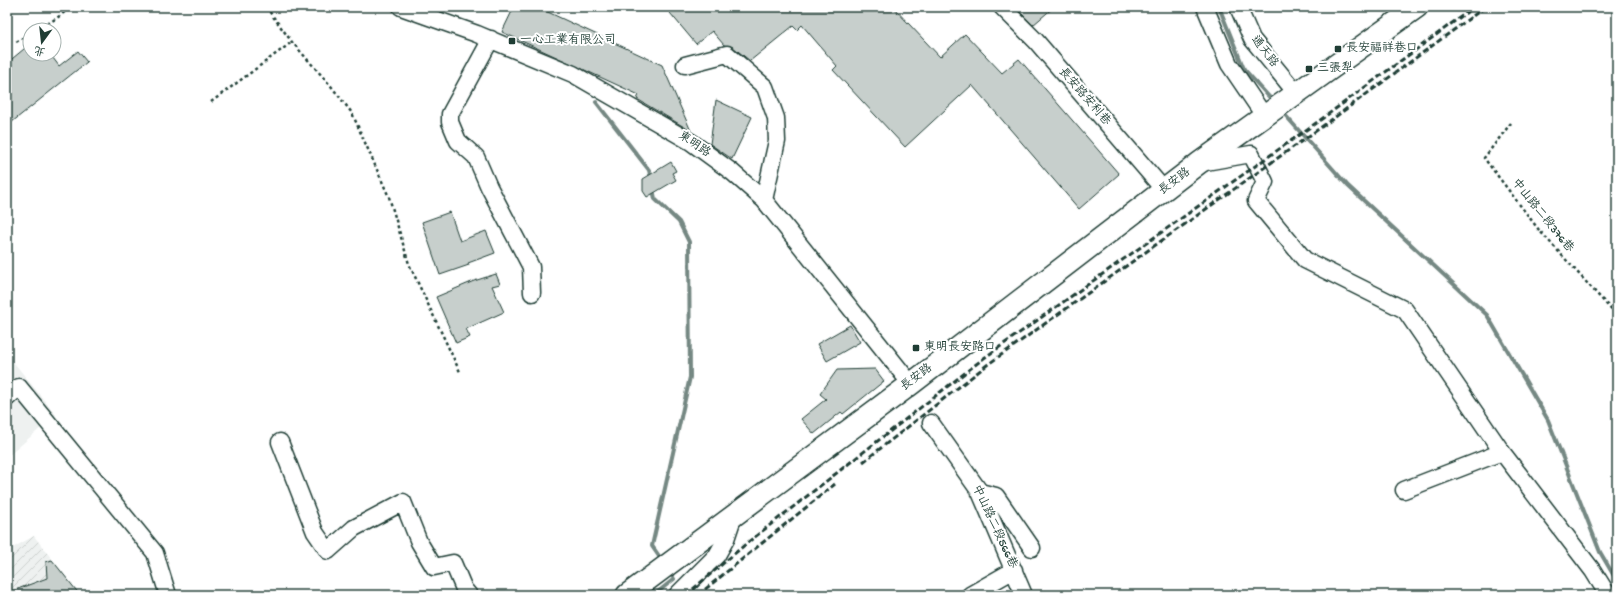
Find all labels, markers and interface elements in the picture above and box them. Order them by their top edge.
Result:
north arrow [22,22,62,62]
place label: 一心工業有限公司 [520,32,616,48]
street label: 通天路 [1247,33,1281,70]
marker: 一心工業有限公司 [507,36,517,46]
place label: 長安福祥巷口 [1346,41,1418,56]
text: 北 [33,43,47,57]
marker: 長安福祥巷口 [1333,44,1343,54]
place label: 三張犁 [1317,60,1353,76]
marker: 三張犁 [1304,64,1314,74]
street label: 長安路安利巷 [1055,65,1114,129]
street label: 東明路 [675,128,713,161]
street label: 長安路 [1156,165,1194,198]
street label: 中山路二段376巷 [1508,176,1577,256]
place label: 東明長安路口 [924,340,996,355]
marker: 東明長安路口 [911,343,921,353]
street label: 長安路 [898,361,936,394]
street label: 中山路二段566巷 [969,483,1020,571]

